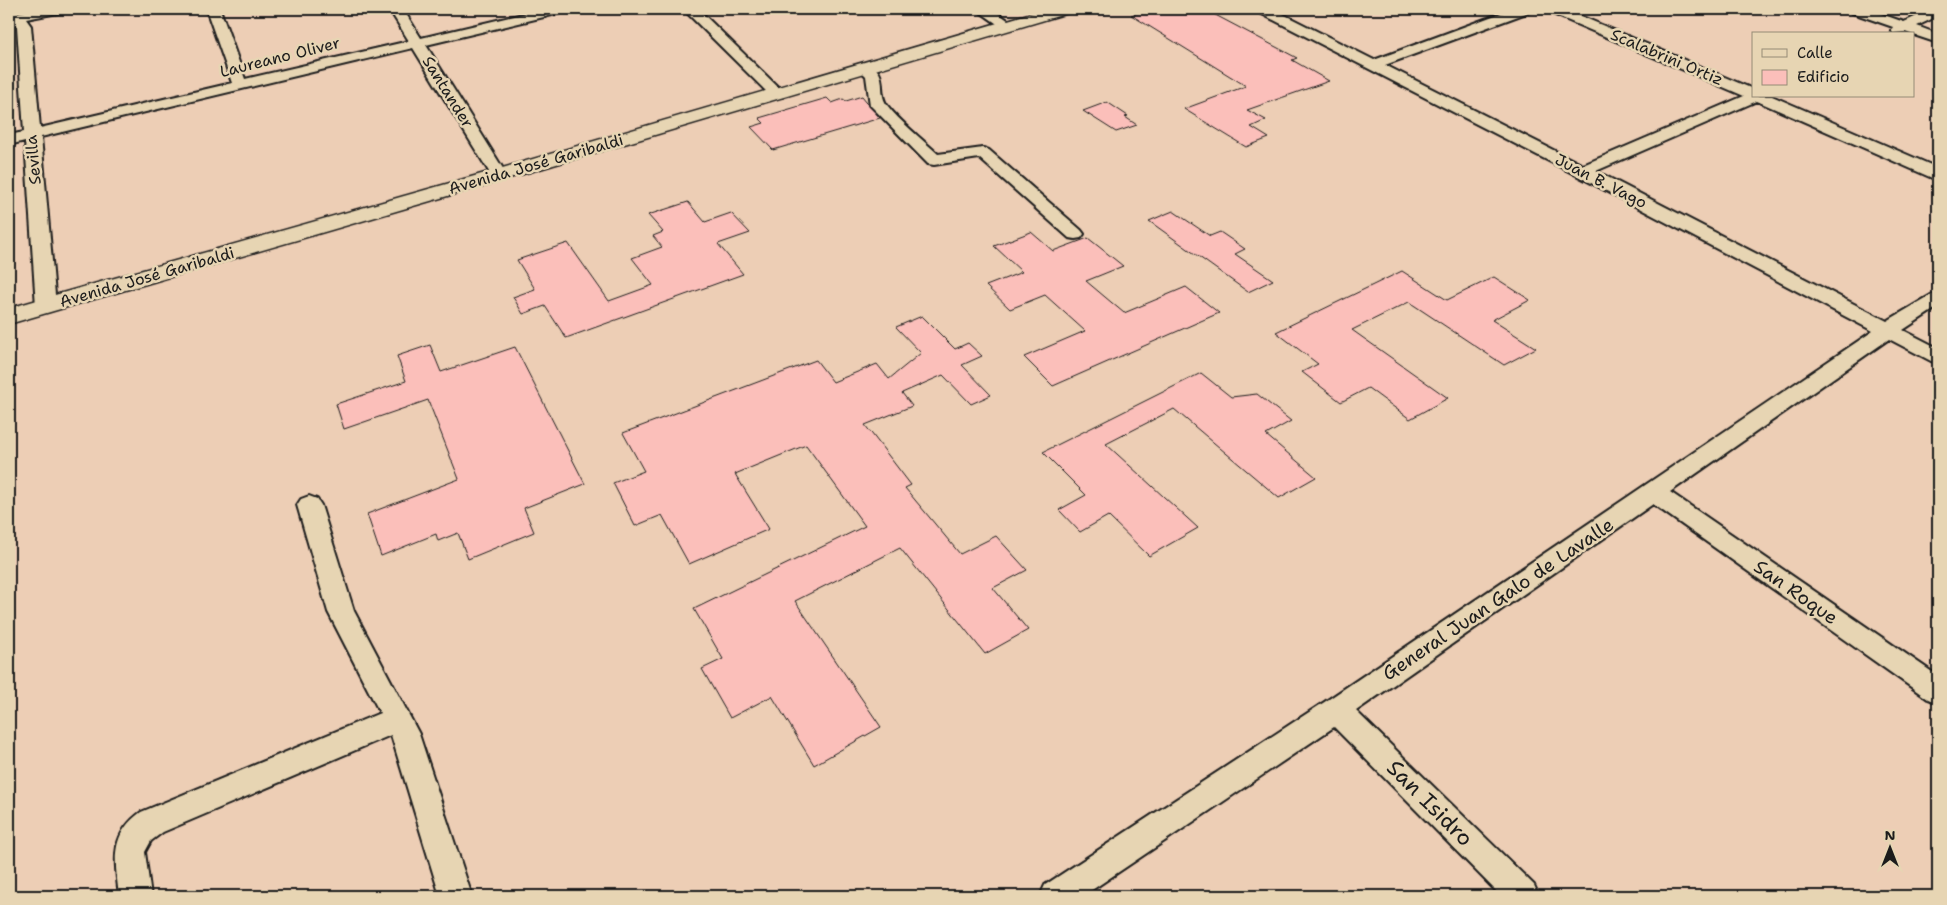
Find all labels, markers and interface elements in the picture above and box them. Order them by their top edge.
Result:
street label: Scalabrini Ortiz [1608,24,1726,90]
street label: Laureano Oliver [218,32,342,82]
legend [1752,32,1914,98]
text: Calle [1797,43,1833,63]
street label: Santander [418,52,478,132]
text: Edificio [1797,67,1849,87]
street label: Avenida José Garibaldi [446,129,626,199]
street label: Sevilla [20,134,46,186]
street label: Juan B. Vago [1551,149,1651,213]
street label: Avenida José Garibaldi [57,242,237,312]
street label: General Juan Galo de Lavalle [1377,512,1619,686]
street label: San Roque [1749,554,1843,630]
street label: San Isidro [1381,754,1479,852]
north arrow [1864,822,1914,872]
text: N [1884,826,1896,844]

